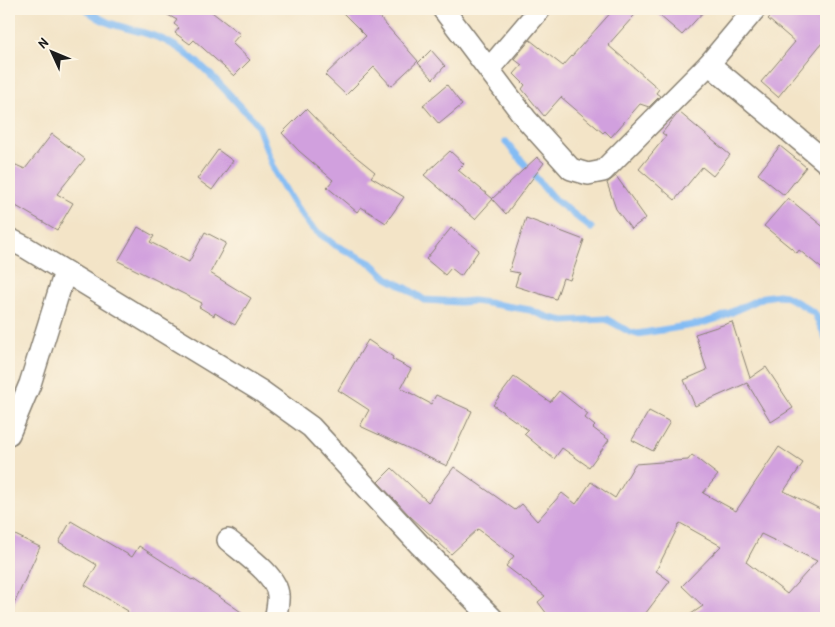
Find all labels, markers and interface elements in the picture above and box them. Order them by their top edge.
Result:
north arrow [28,28,78,78]
text: N [33,33,52,52]

